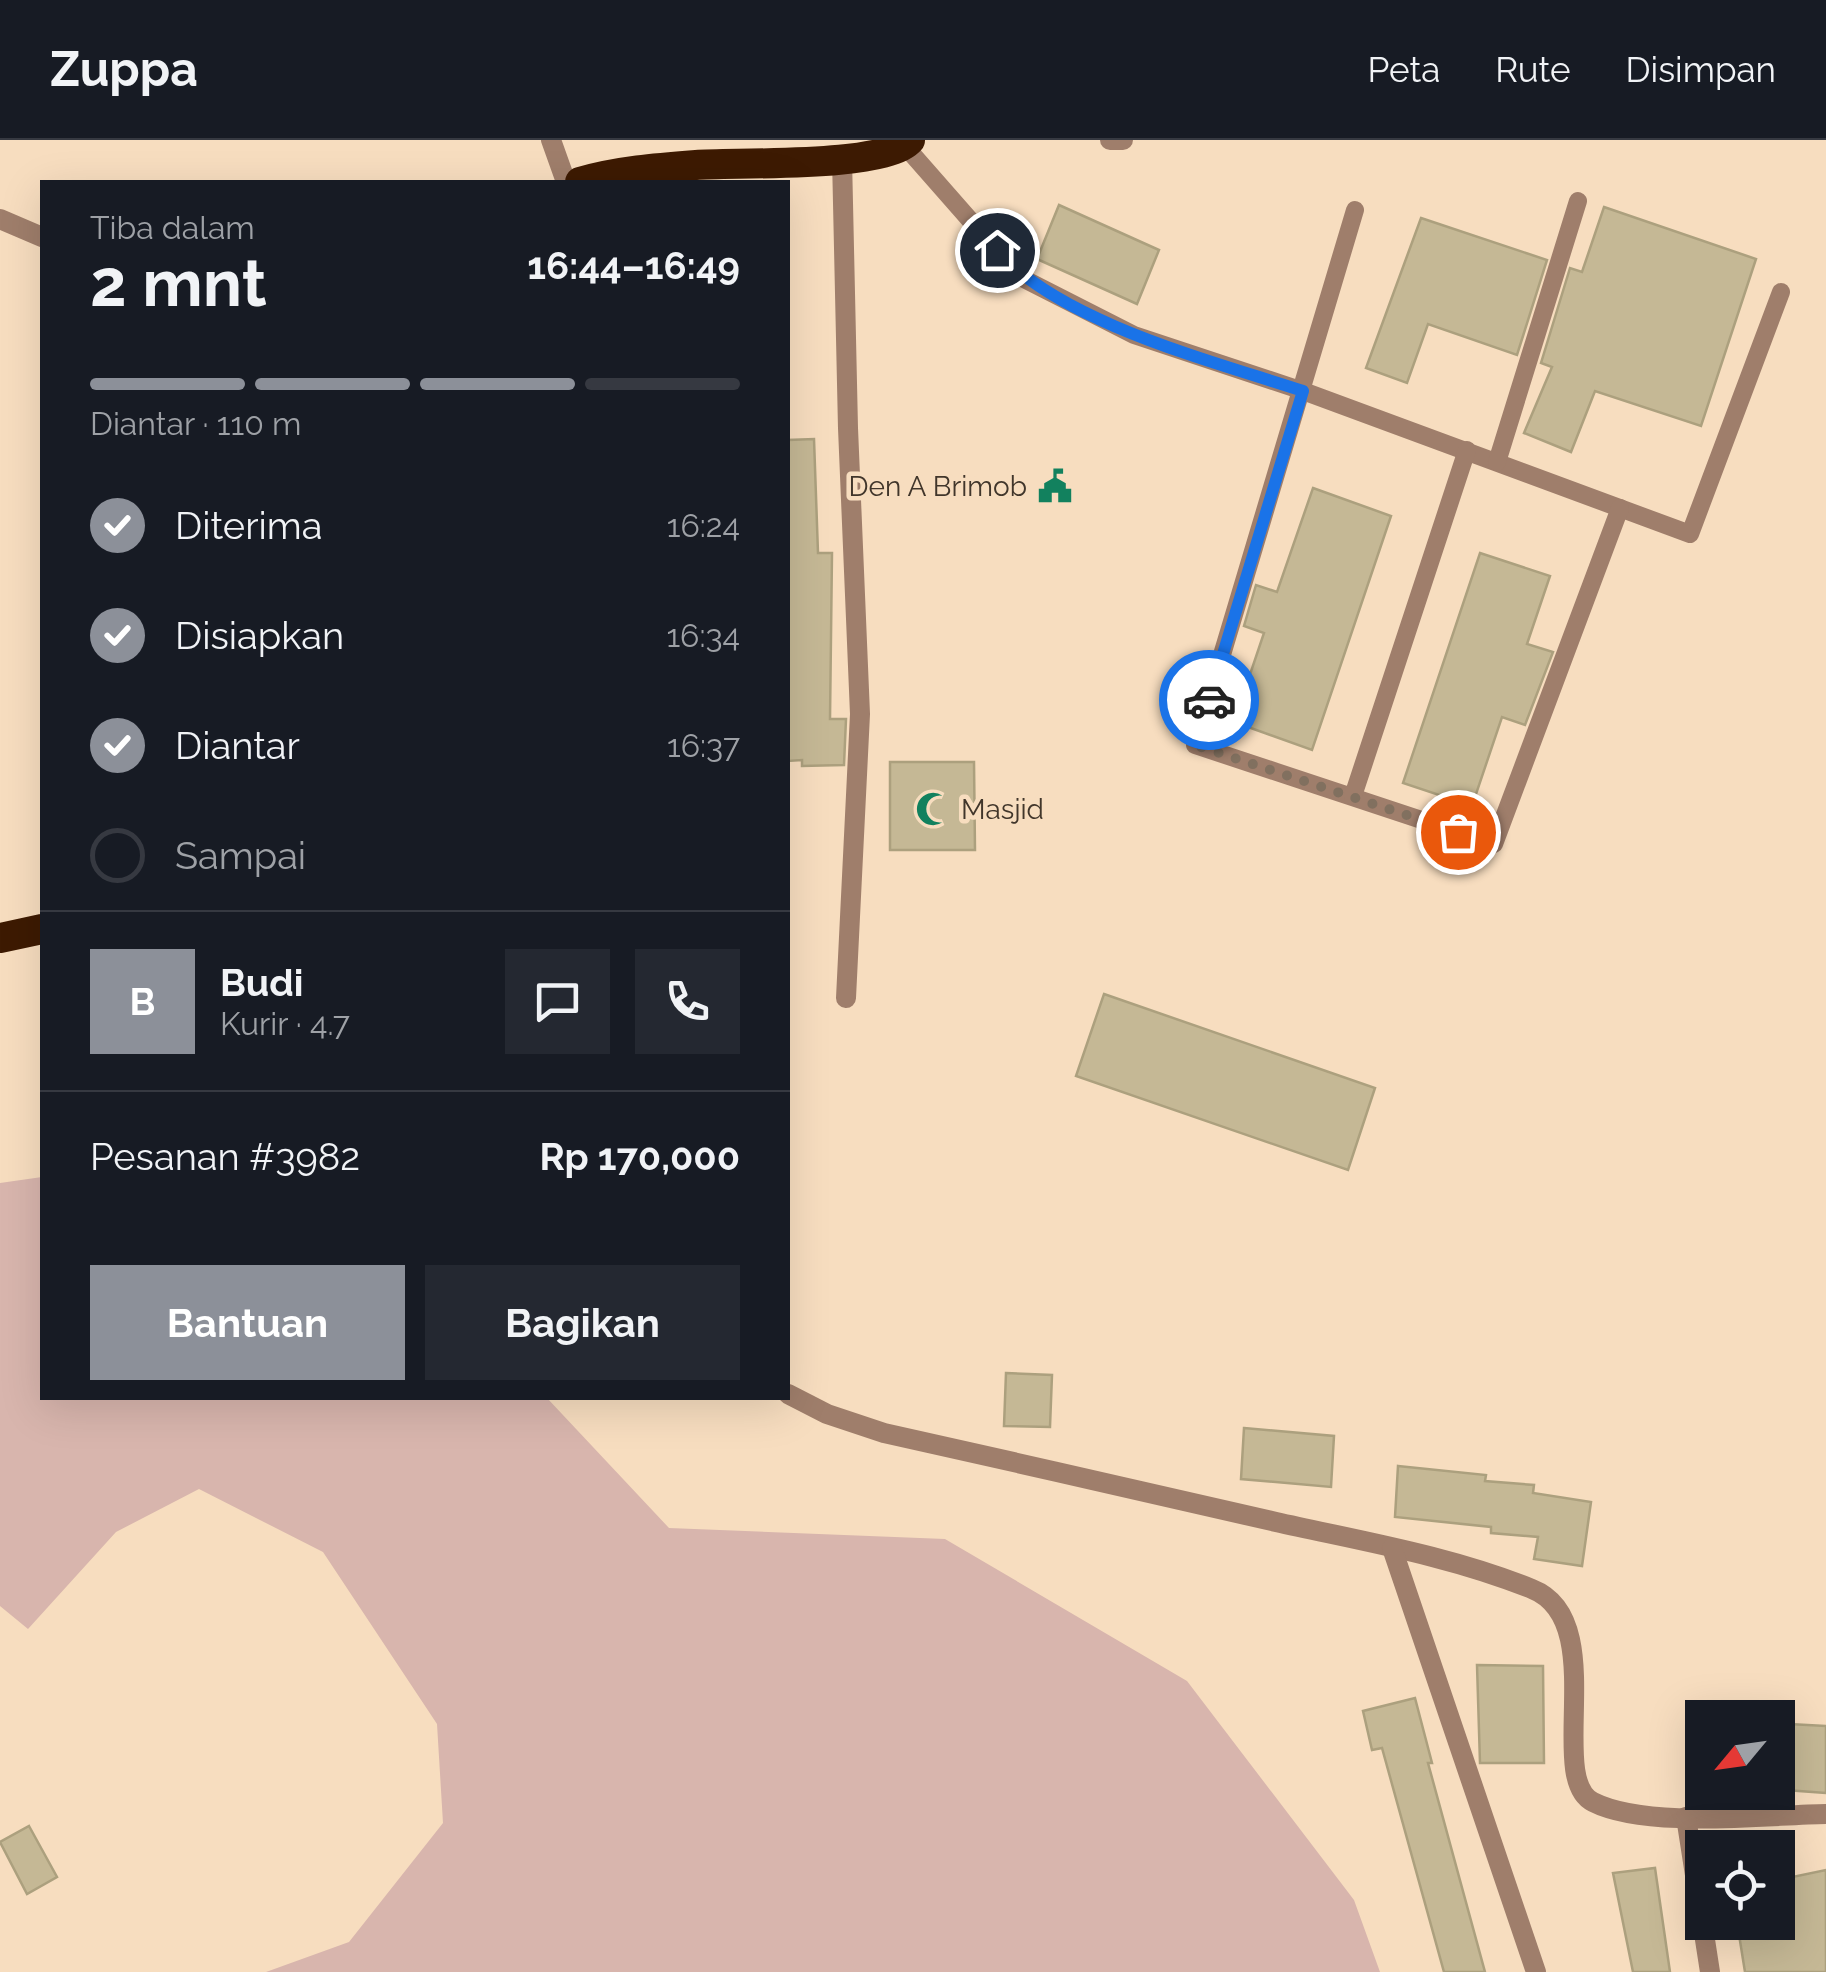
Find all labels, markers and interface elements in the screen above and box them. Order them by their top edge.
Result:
text: Zuppa [50,41,198,97]
text: Peta [1368,49,1440,90]
text: Rute [1495,49,1571,90]
text: Disimpan [1626,49,1776,90]
pin [955,208,1040,293]
text: Tiba dalam [90,209,255,246]
icon: home [970,223,1025,278]
text: 16:44–16:49 [527,243,740,288]
text: 2 mnt [90,245,267,321]
text: Diantar · 110 m [90,405,301,442]
public building icon: Den A Brimob [1036,467,1074,505]
place label: Den A Brimob [848,470,1027,503]
icon: check [90,498,145,553]
text: Diterima [175,503,322,548]
text: 16:24 [667,507,740,544]
icon: check [90,608,145,663]
text: Disiapkan [175,613,344,658]
text: 16:34 [666,617,740,654]
courier [1159,650,1259,750]
icon: car [1182,673,1237,728]
icon: check [90,718,145,773]
text: Diantar [175,723,300,768]
text: 16:37 [667,727,740,764]
mosque icon: Masjid [914,790,952,828]
pin [1416,790,1501,875]
place label: Masjid [961,793,1044,826]
icon: bag [1431,805,1486,860]
text: Sampai [175,833,306,878]
button: chat [505,949,610,1054]
button: phone [635,949,740,1054]
text: Budi [220,960,303,1005]
text: B [130,979,155,1024]
text: Kurir · 4.7 [220,1005,350,1042]
text: Pesanan #3982 [90,1134,360,1179]
text: Rp 170,000 [539,1134,740,1179]
button: Bantuan [90,1265,405,1380]
button: Bagikan [425,1265,740,1380]
north arrow [1685,1700,1795,1810]
map controls [1685,1700,1795,1940]
button: locate [1685,1830,1795,1940]

